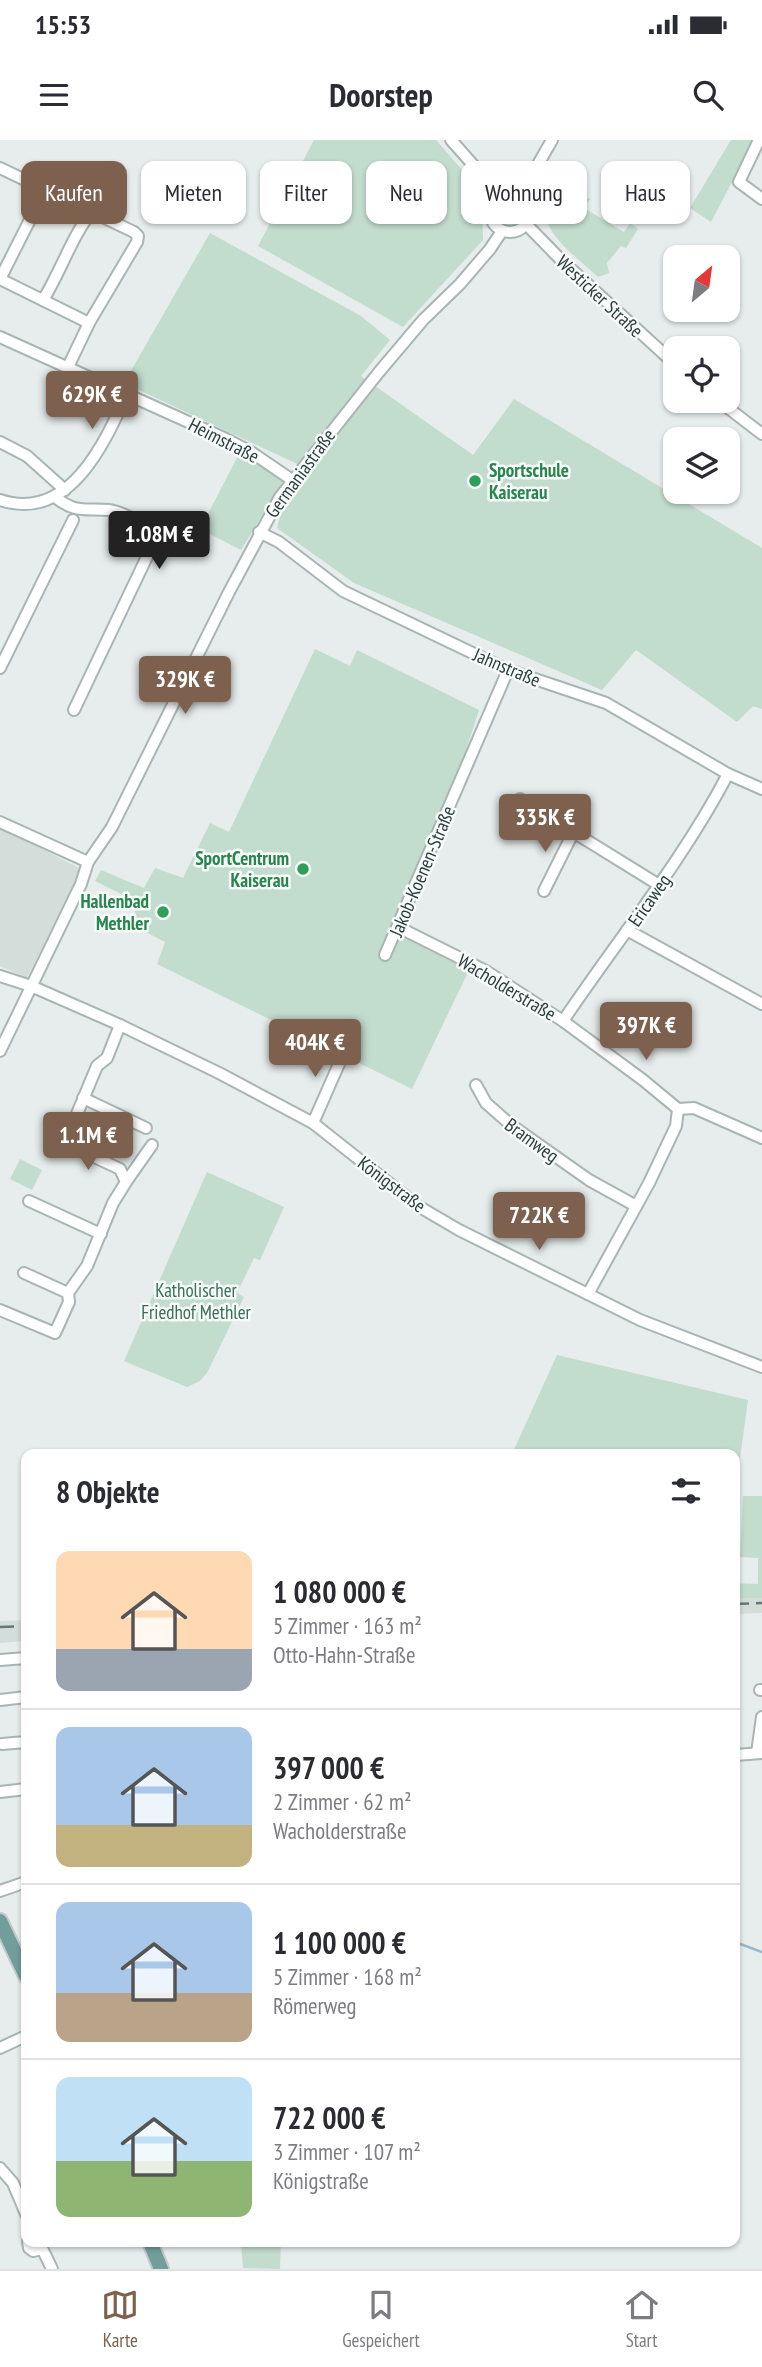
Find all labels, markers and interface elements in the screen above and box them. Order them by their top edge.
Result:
text: 15:53 [35,8,91,41]
text: Doorstep [329,74,433,116]
icon: menu [35,76,73,114]
icon: search [689,76,727,114]
chip: Kaufen [21,161,127,224]
chip: Mieten [141,161,246,224]
chip: Filter [260,161,352,224]
chip: Neu [366,161,447,224]
chip: Wohnung [461,161,587,224]
chip: Haus [601,161,690,224]
north arrow [663,245,740,322]
map controls [663,245,740,504]
street label: Westicker Straße [552,250,649,342]
button: locate [663,336,740,413]
pin: 629K € [35,372,149,431]
text: 629K € [62,379,122,408]
street label: Heimstraße [185,412,263,468]
street label: Germaniastraße [260,424,340,522]
button: layers [663,427,740,504]
place label: Sportschule Kaiserau [489,458,569,504]
marker: Sportschule Kaiserau [467,473,483,489]
pin: 1.08M € [94,512,224,571]
text: 1.08M € [125,519,193,548]
street label: Jahnstraße [469,642,544,692]
pin: 329K € [128,656,242,716]
text: 329K € [155,664,215,693]
pin: 335K € [488,794,602,854]
street label: Jakob-Koenen-Straße [383,802,460,941]
text: 335K € [515,802,575,831]
place label: SportCentrum Kaiserau [195,846,289,892]
marker: SportCentrum Kaiserau [295,861,311,877]
street label: Ericaweg [622,869,676,931]
place label: Hallenbad Methler [80,889,149,935]
marker: Hallenbad Methler [155,904,171,920]
street label: Wacholderstraße [454,948,561,1026]
pin: 397K € [589,1002,703,1062]
text: 397K € [616,1010,676,1039]
pin: 404K € [258,1020,372,1079]
text: 404K € [285,1027,345,1056]
pin: 1.1M € [31,1112,145,1172]
street label: Bramweg [500,1112,564,1168]
text: 1.1M € [59,1120,117,1149]
street label: Königstraße [353,1151,431,1217]
pin: 722K € [482,1192,596,1252]
text: 722K € [509,1200,569,1229]
park label: Katholischer Friedhof Methler [141,1278,252,1324]
text: 8 Objekte [56,1472,160,1511]
icon: filters [667,1472,705,1510]
text: 1 080 000 € [273,1572,406,1611]
icon: home [112,1579,196,1663]
text: 5 Zimmer · 163 m² [273,1611,422,1640]
text: Otto-Hahn-Straße [273,1640,416,1669]
text: 397 000 € [273,1748,384,1787]
icon: home [112,1755,196,1839]
text: 2 Zimmer · 62 m² [273,1787,411,1816]
text: Wacholderstraße [273,1816,407,1845]
text: 1 100 000 € [273,1923,406,1962]
icon: home [112,1930,196,2014]
text: 5 Zimmer · 168 m² [273,1962,422,1991]
text: Römerweg [273,1991,356,2020]
text: 722 000 € [273,2098,386,2137]
icon: home [112,2105,196,2189]
text: 3 Zimmer · 107 m² [273,2137,421,2166]
text: Königstraße [273,2166,369,2195]
tab: Karte [101,2286,139,2352]
tab: Gespeichert [342,2286,420,2352]
tab: Start [623,2286,661,2352]

